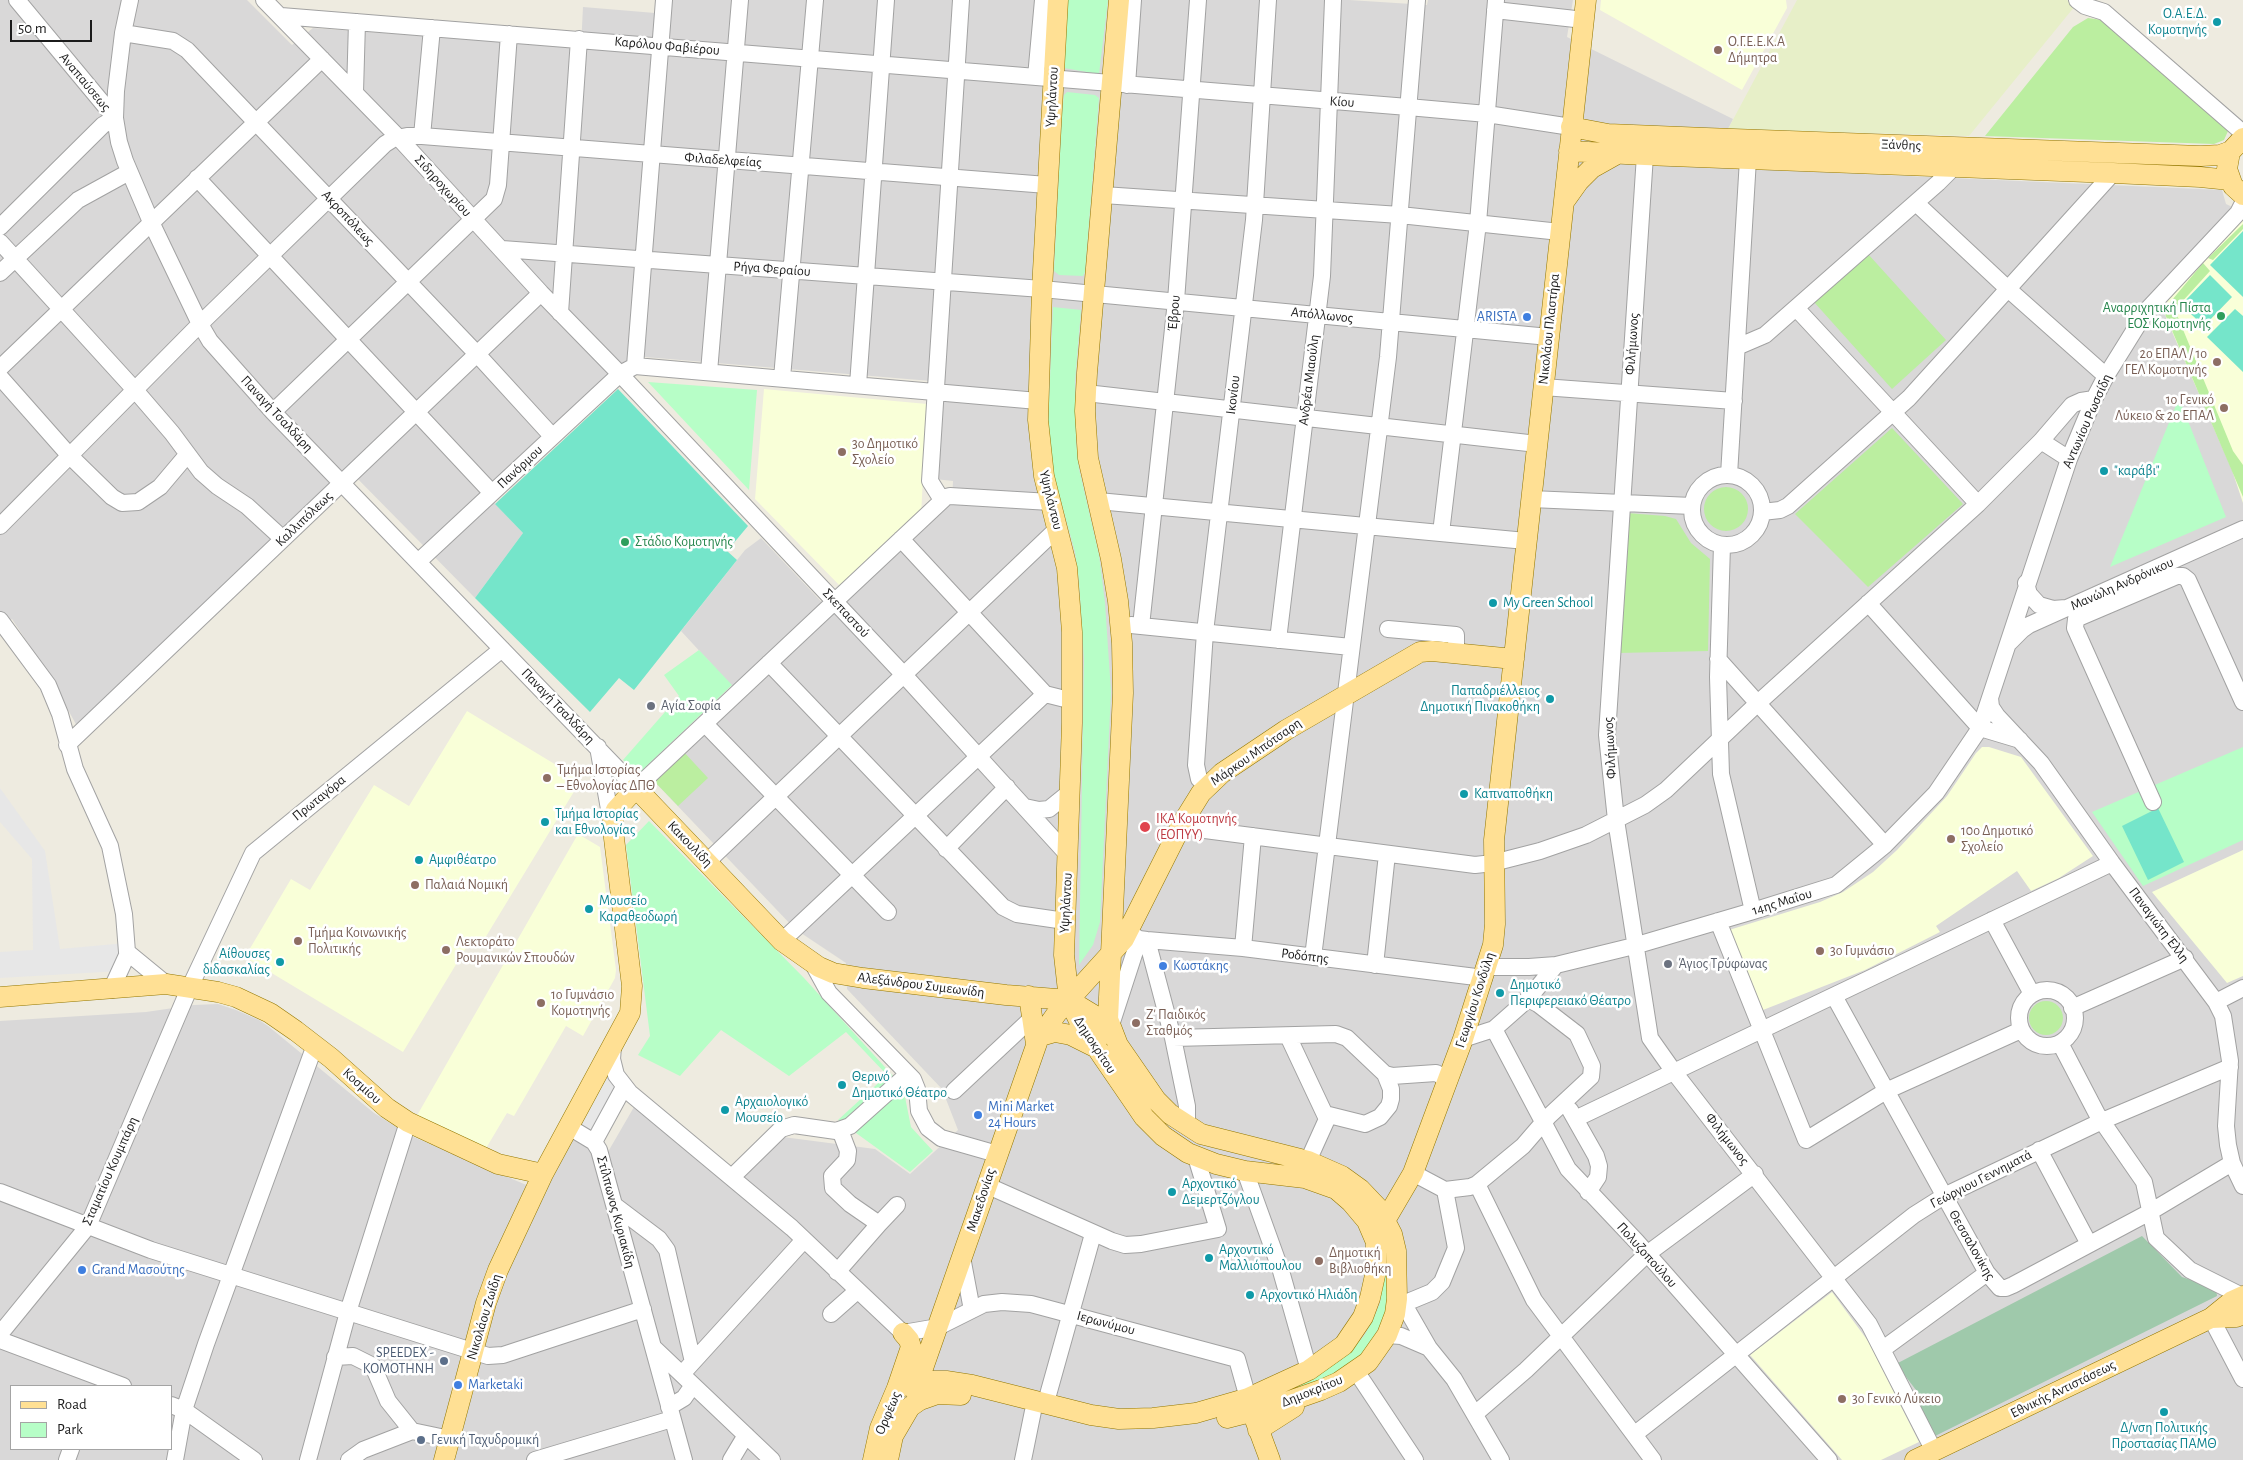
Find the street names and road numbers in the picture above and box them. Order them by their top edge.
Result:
street label: Καρόλου Φαβιέρου [614,33,720,59]
street label: Αναπαύσεως [56,49,114,115]
street label: Υψηλάντου [1042,66,1062,128]
street label: Κίου [1329,93,1355,111]
street label: Ξάνθης [1881,136,1921,154]
street label: Φιλαδελφείας [684,149,762,171]
street label: Σιδηροχωρίου [411,152,475,220]
street label: Ακροπόλεως [318,187,378,249]
street label: Ρήγα Φεραίου [733,258,811,280]
street label: Νικολάου Πλαστήρα [1535,273,1563,385]
street label: Έβρου [1164,294,1184,332]
street label: Απόλλωνος [1290,303,1354,327]
street label: Φιλήμωνος [1621,313,1643,375]
street label: Ανδρέα Μιαούλη [1295,333,1323,427]
street label: Αντωνίου Ρωσσίδη [2059,371,2115,471]
street label: Παναγή Τσαλδάρη [237,372,317,456]
street label: Ικονίου [1222,374,1244,416]
street label: Πανόρμου [494,442,546,492]
street label: Υψηλάντου [1036,469,1066,531]
street label: Καλλιπόλεως [272,488,336,550]
street label: Μανώλη Ανδρόνικου [2068,554,2176,614]
street label: Σκεπαστού [819,585,873,641]
street label: Παναγή Τσαλδάρη [518,665,598,747]
street label: Μάρκου Μπότσαρη [1207,714,1305,790]
street label: Φιλήμωνος [1600,717,1620,779]
street label: Πρωταγόρα [289,771,349,825]
street label: Κακουλίδη [664,817,716,871]
street label: Υψηλάντου [1056,872,1076,934]
street label: Παναγιώτη Έλλη [2125,884,2193,966]
street label: 14ης Μαΐου [1750,885,1814,919]
street label: Ροδόπης [1280,945,1330,967]
street label: Γεωργίου Κονδύλη [1452,950,1498,1050]
street label: Αλεξάνδρου Συμεωνίδη [856,969,986,1001]
street label: Δημοκρίτου [1070,1013,1120,1077]
street label: Κοσμίου [339,1064,385,1108]
street label: Φιλήμωνος [1701,1109,1753,1169]
street label: Σταματίου Κουμπάρη [78,1114,142,1228]
street label: Γεώργιου Γεννηματά [1927,1146,2035,1212]
street label: Στίλπωνος Κυριακίδη [593,1154,639,1270]
street label: Μακεδονίας [963,1166,999,1234]
street label: Θεσσαλονίκης [1945,1207,1999,1283]
street label: Πολυζοπούλου [1613,1219,1681,1291]
street label: Νικολάου Ζωίδη [463,1272,505,1362]
street label: Ιερωνύμου [1075,1307,1137,1339]
street label: Εθνικής Αντιστάσεως [2008,1356,2118,1422]
street label: Δημοκρίτου [1279,1371,1345,1411]
street label: Ορφέως [871,1389,905,1437]

